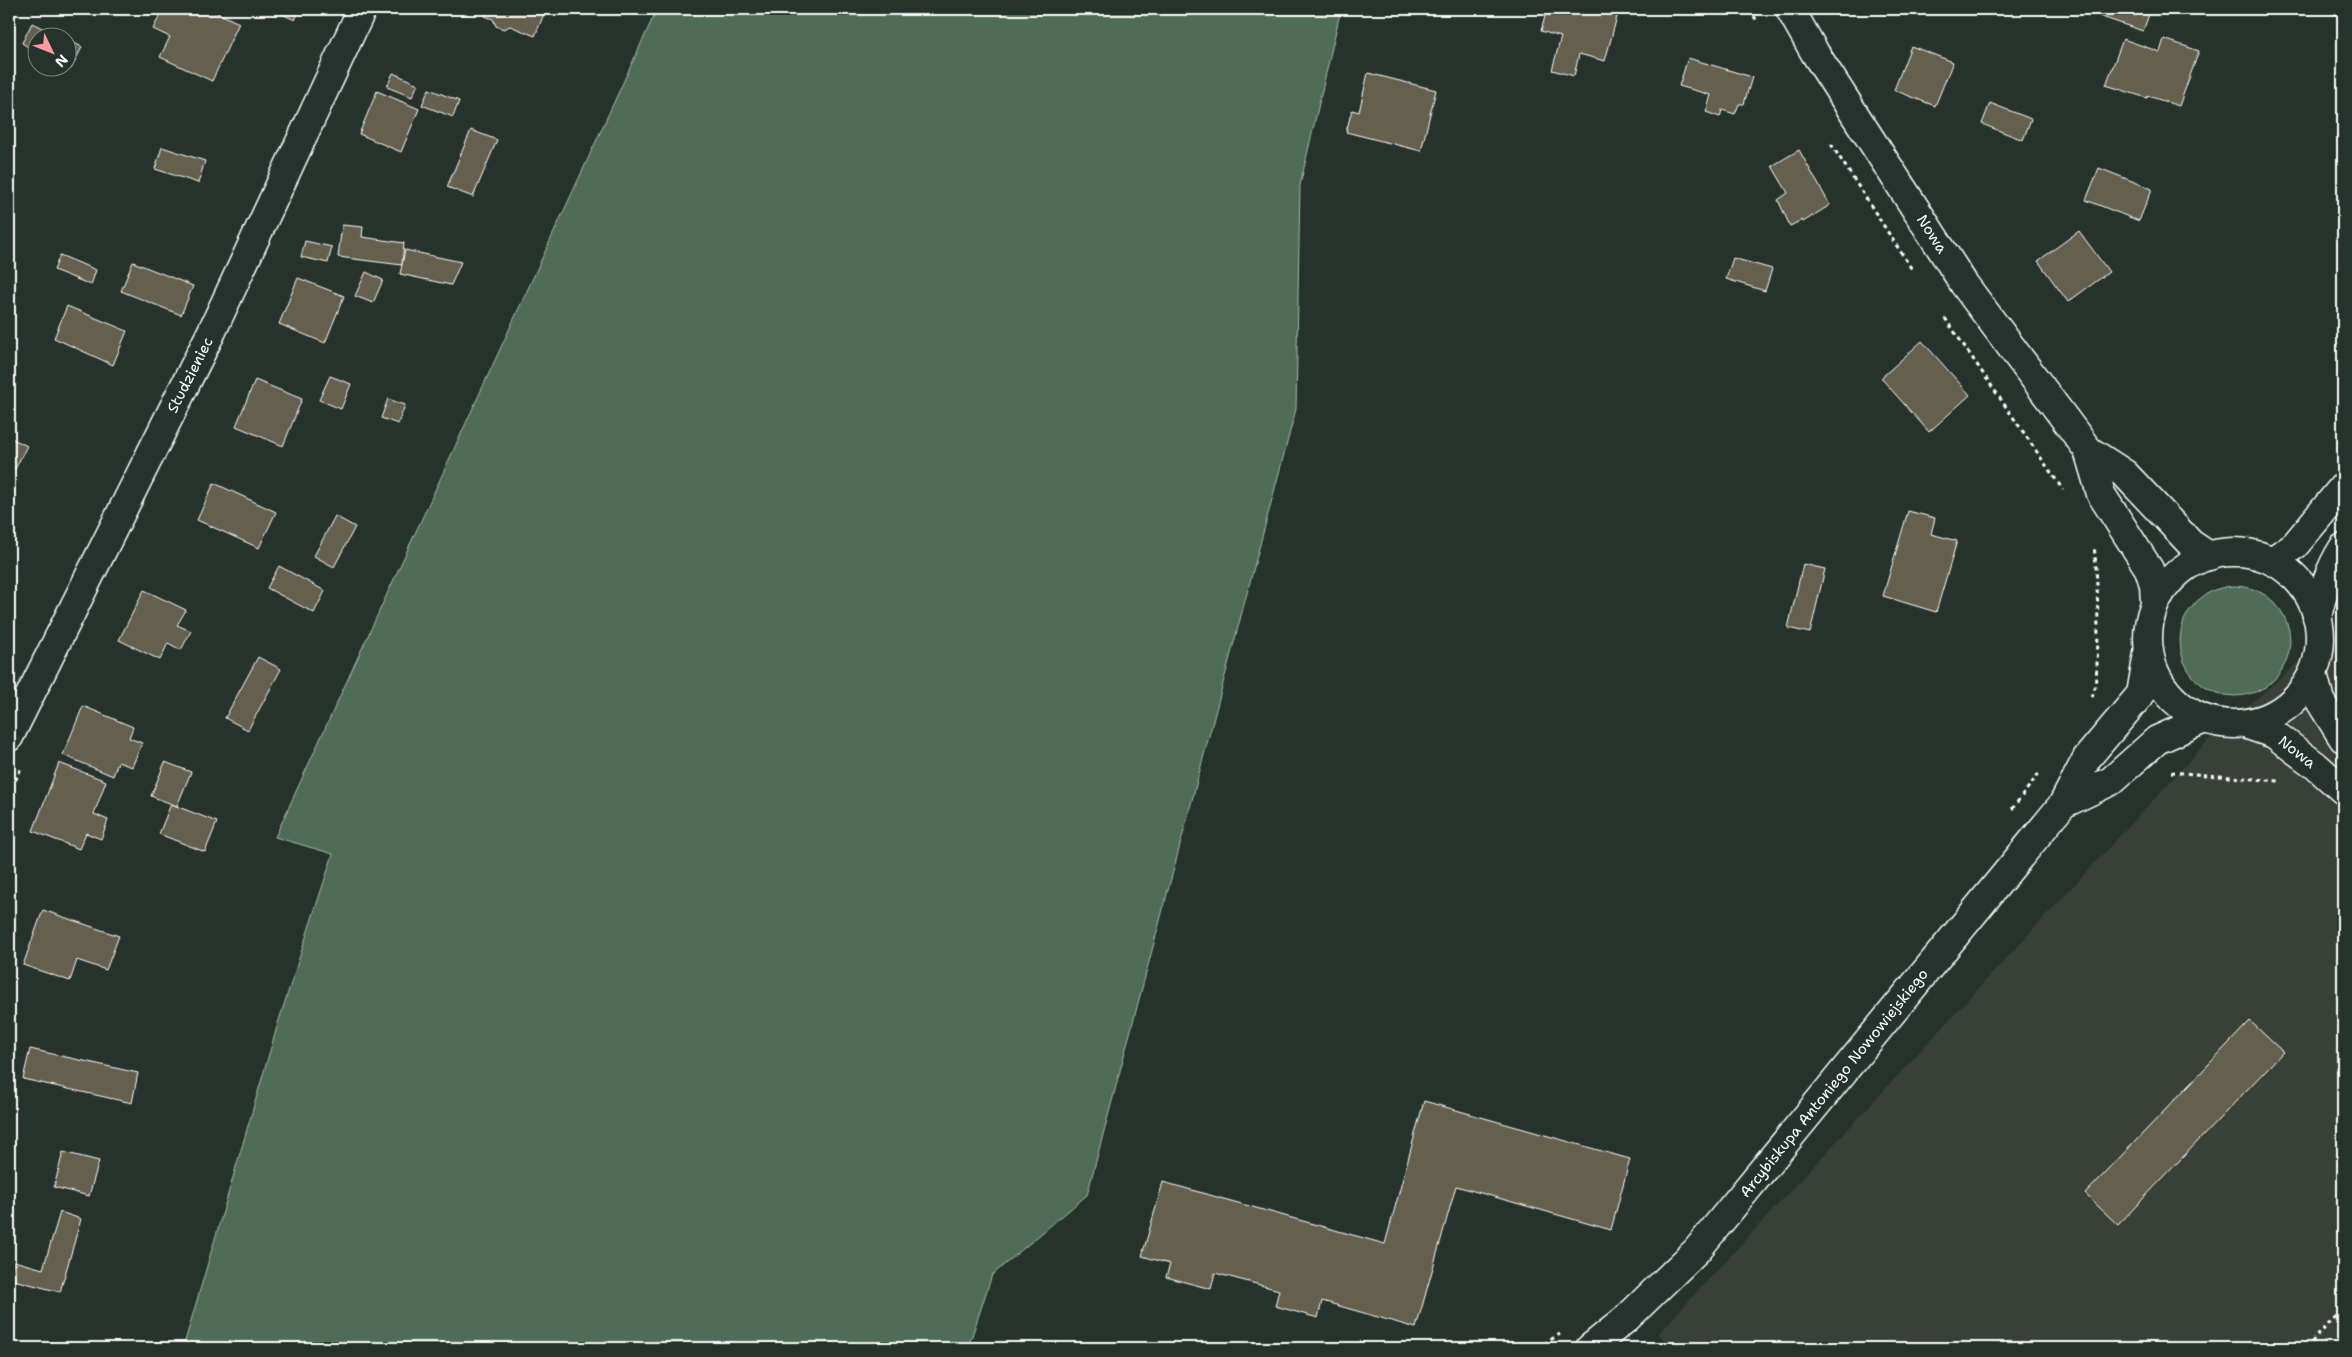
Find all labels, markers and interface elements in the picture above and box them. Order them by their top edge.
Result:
north arrow [28,28,78,78]
text: N [51,51,72,71]
street label: Nowa [1912,211,1952,258]
street label: Studzieniec [162,334,218,416]
street label: Nowa [2274,731,2320,773]
street label: Arcybiskupa Antoniego Nowowiejskiego [1735,964,1933,1202]

